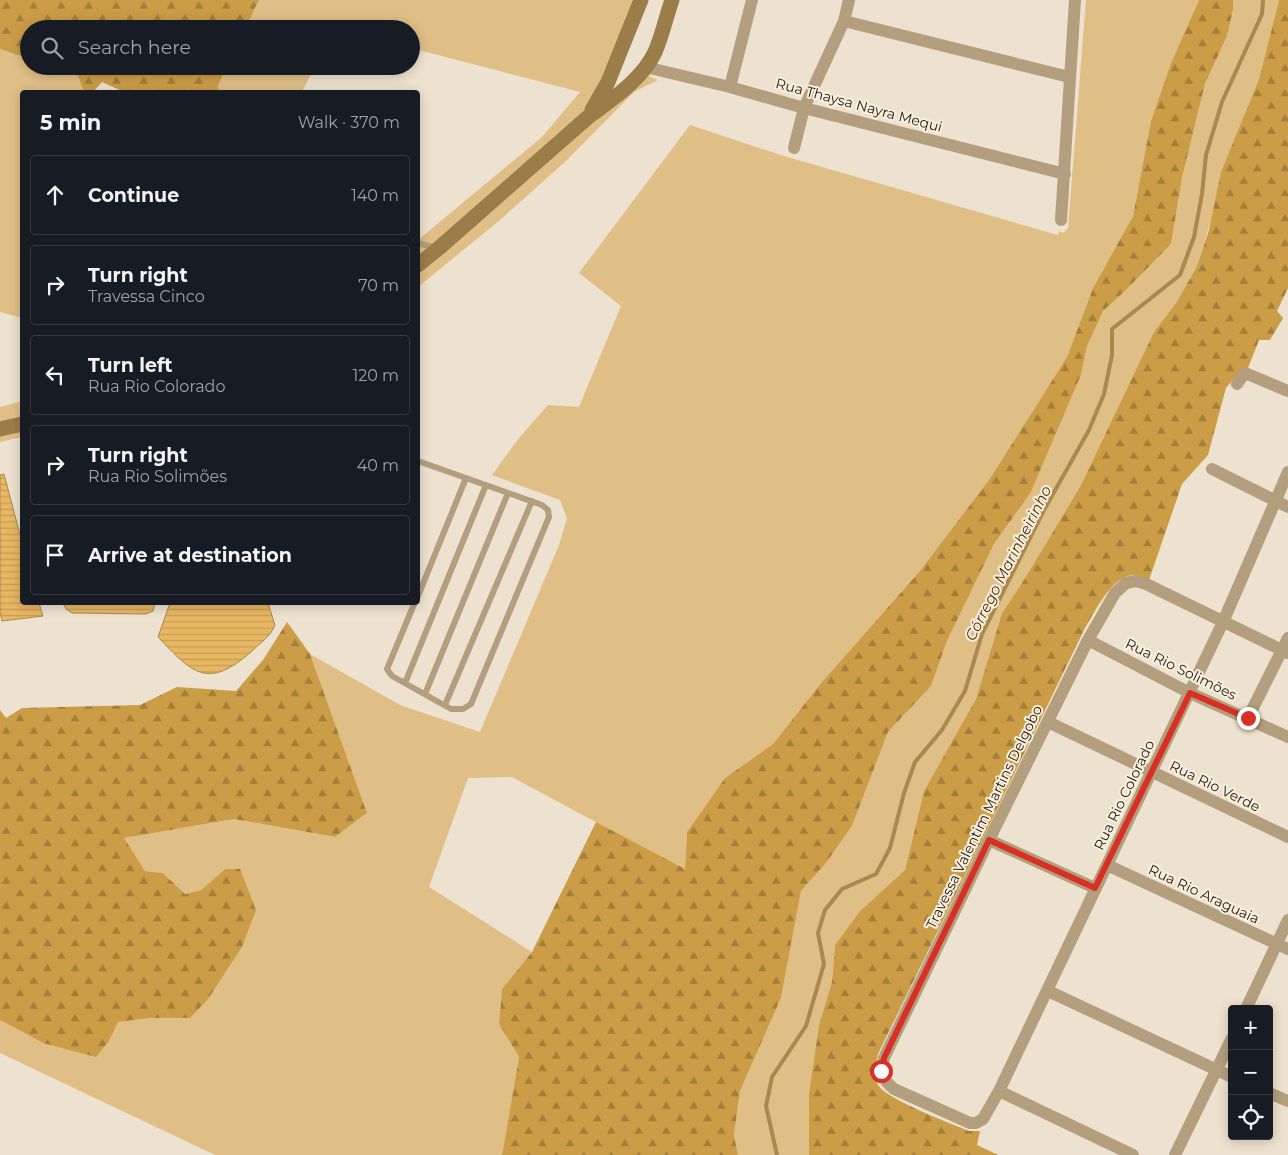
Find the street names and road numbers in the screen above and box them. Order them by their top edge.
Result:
street label: Rua Thaysa Nayra Mequi [774,74,944,136]
street label: Rua Rio Solimões [1122,634,1240,704]
street label: Travessa Valentim Martins Delgobo [922,702,1046,932]
street label: Rua Rio Colorado [1090,737,1159,853]
street label: Rua Rio Verde [1167,756,1263,816]
street label: Rua Rio Araguaia [1146,860,1262,928]

